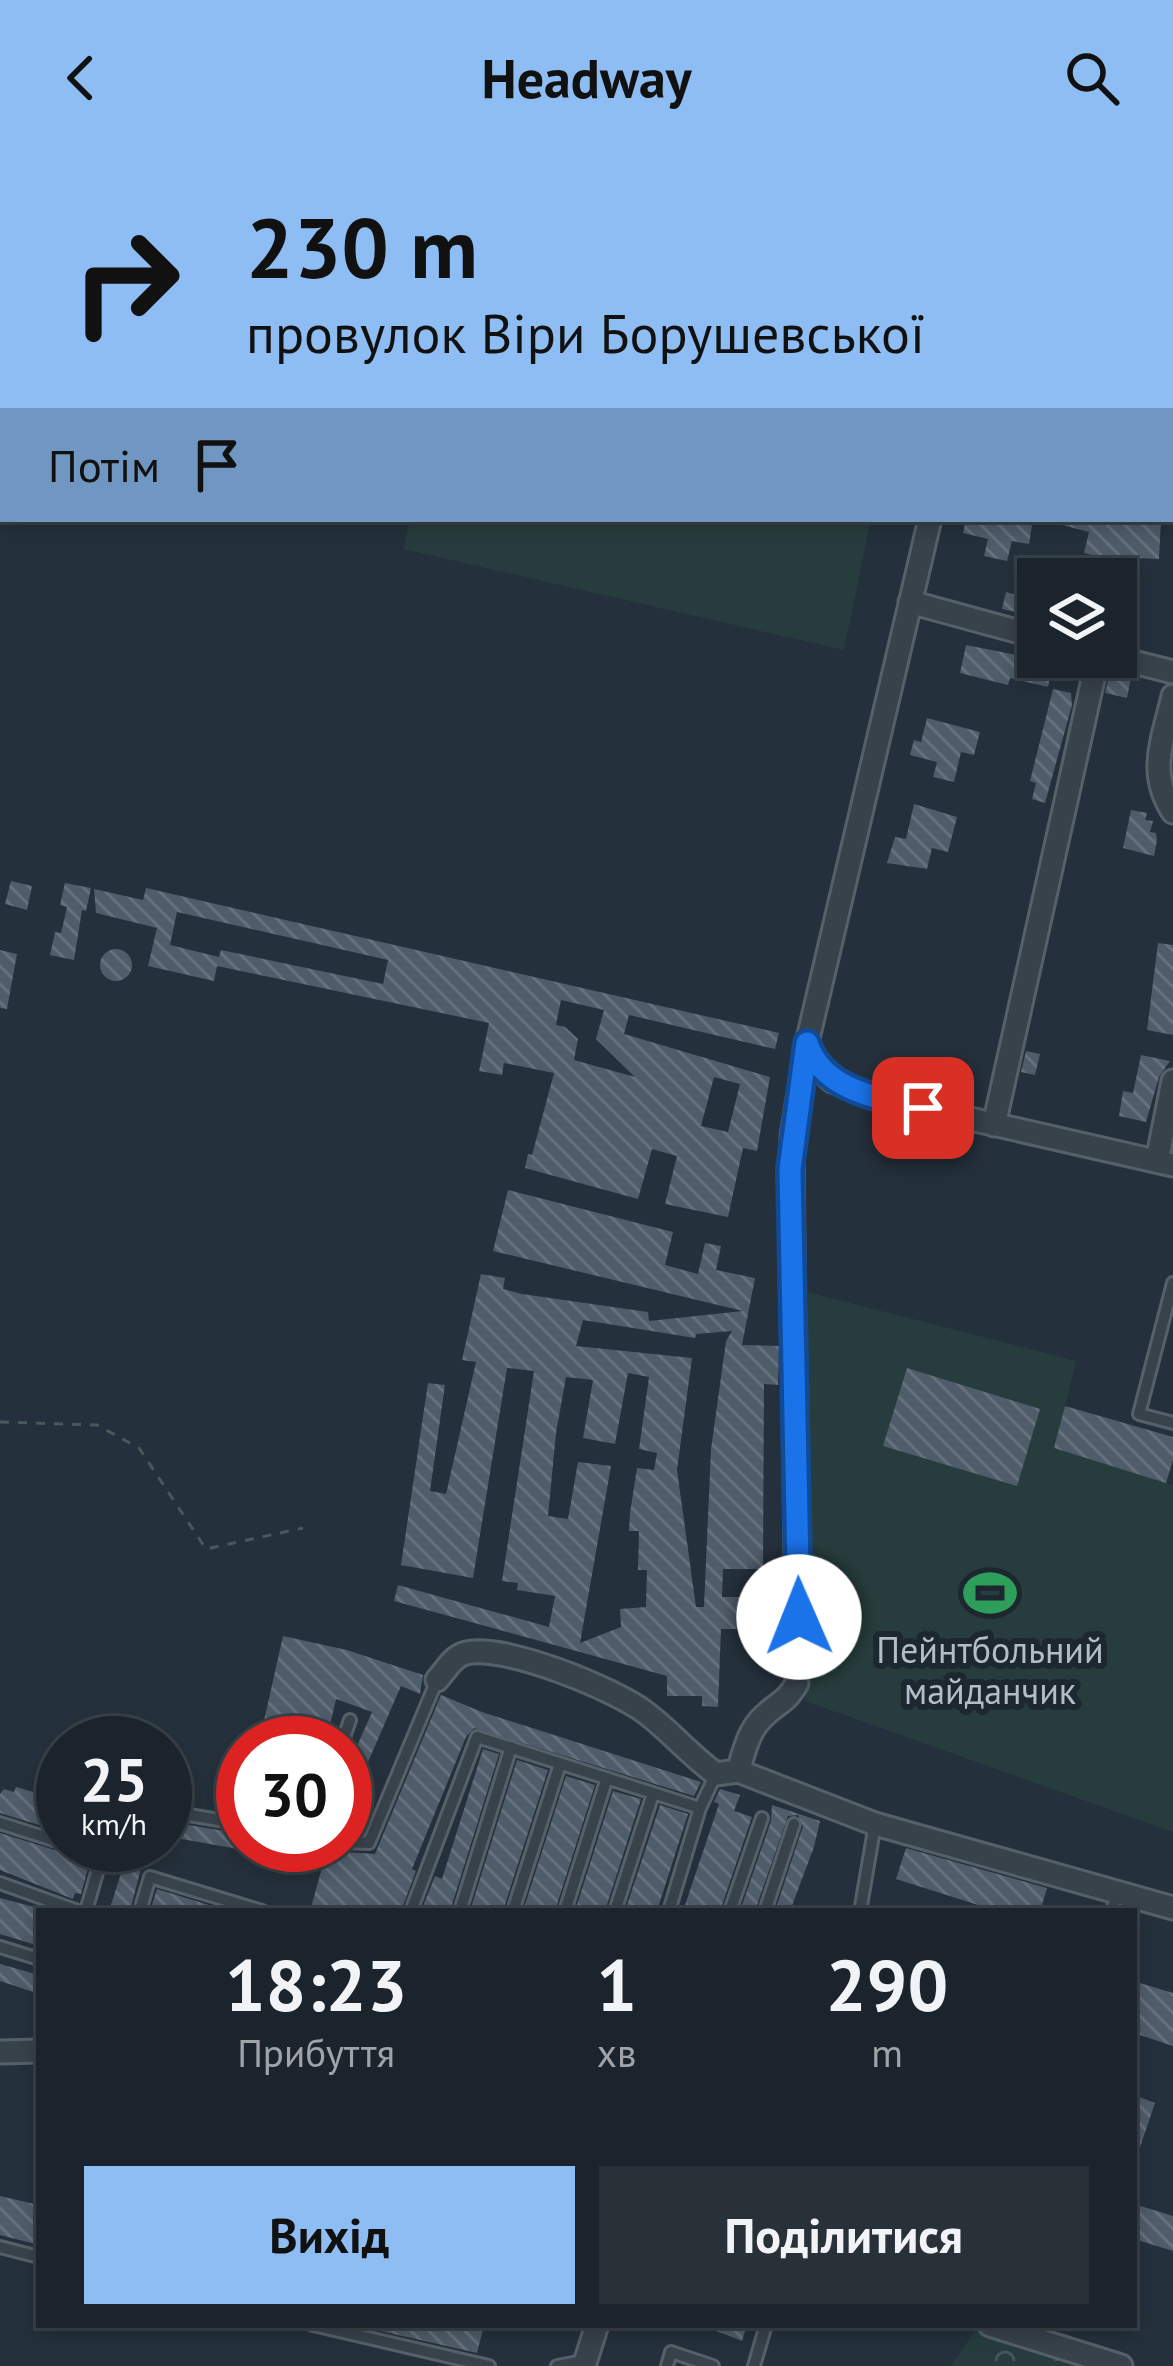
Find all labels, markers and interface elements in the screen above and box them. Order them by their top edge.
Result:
text: Headway [481,43,692,113]
icon: back [48,45,114,111]
icon: search [1059,45,1125,111]
text: 230 m [246,192,478,301]
icon: right [48,204,204,360]
text: провулок Віри Борушевської [246,298,925,368]
icon: arrive [184,432,250,498]
text: Потім [48,436,160,494]
map controls [1017,558,1137,678]
button: layers [1017,558,1137,678]
pin [872,1057,974,1159]
icon: arrive [890,1075,956,1141]
position arrow [736,1554,862,1680]
sports icon: Пейнтбольний майданчик [961,1564,1019,1622]
place label: Пейнтбольний майданчик [876,1626,1104,1714]
speed limit sign: 30 [216,1716,372,1872]
text: 25 [80,1740,148,1818]
text: km/h [81,1804,147,1843]
text: 18:23 [225,1938,407,2031]
text: 1 [596,1938,637,2031]
text: 290 [826,1938,948,2031]
text: Прибуття [237,2027,395,2078]
text: хв [597,2027,636,2078]
text: m [871,2027,903,2078]
button: Вихід [84,2166,575,2304]
button: Поділитися [599,2166,1089,2304]

